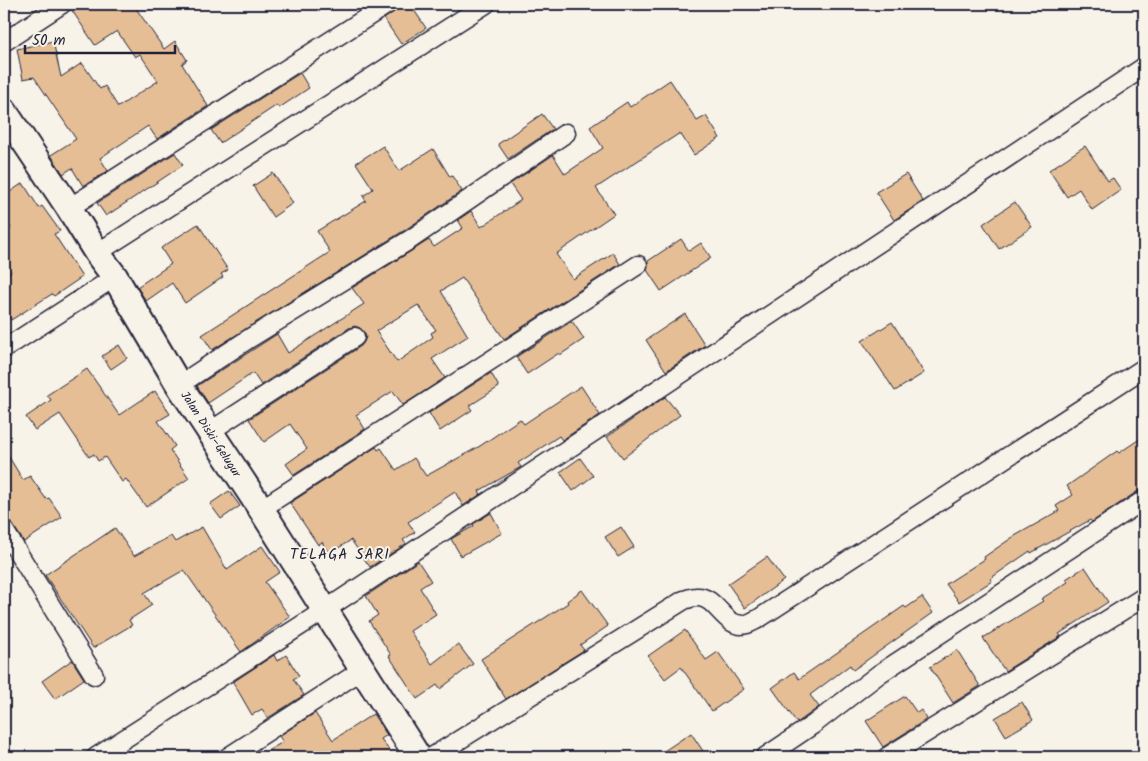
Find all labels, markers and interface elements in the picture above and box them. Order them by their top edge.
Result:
scale bar [25,22,175,54]
text: 50 m [32,29,66,53]
street label: Jalan Diski–Gelugur [176,387,246,482]
district label: TELAGA SARI [290,543,390,567]

